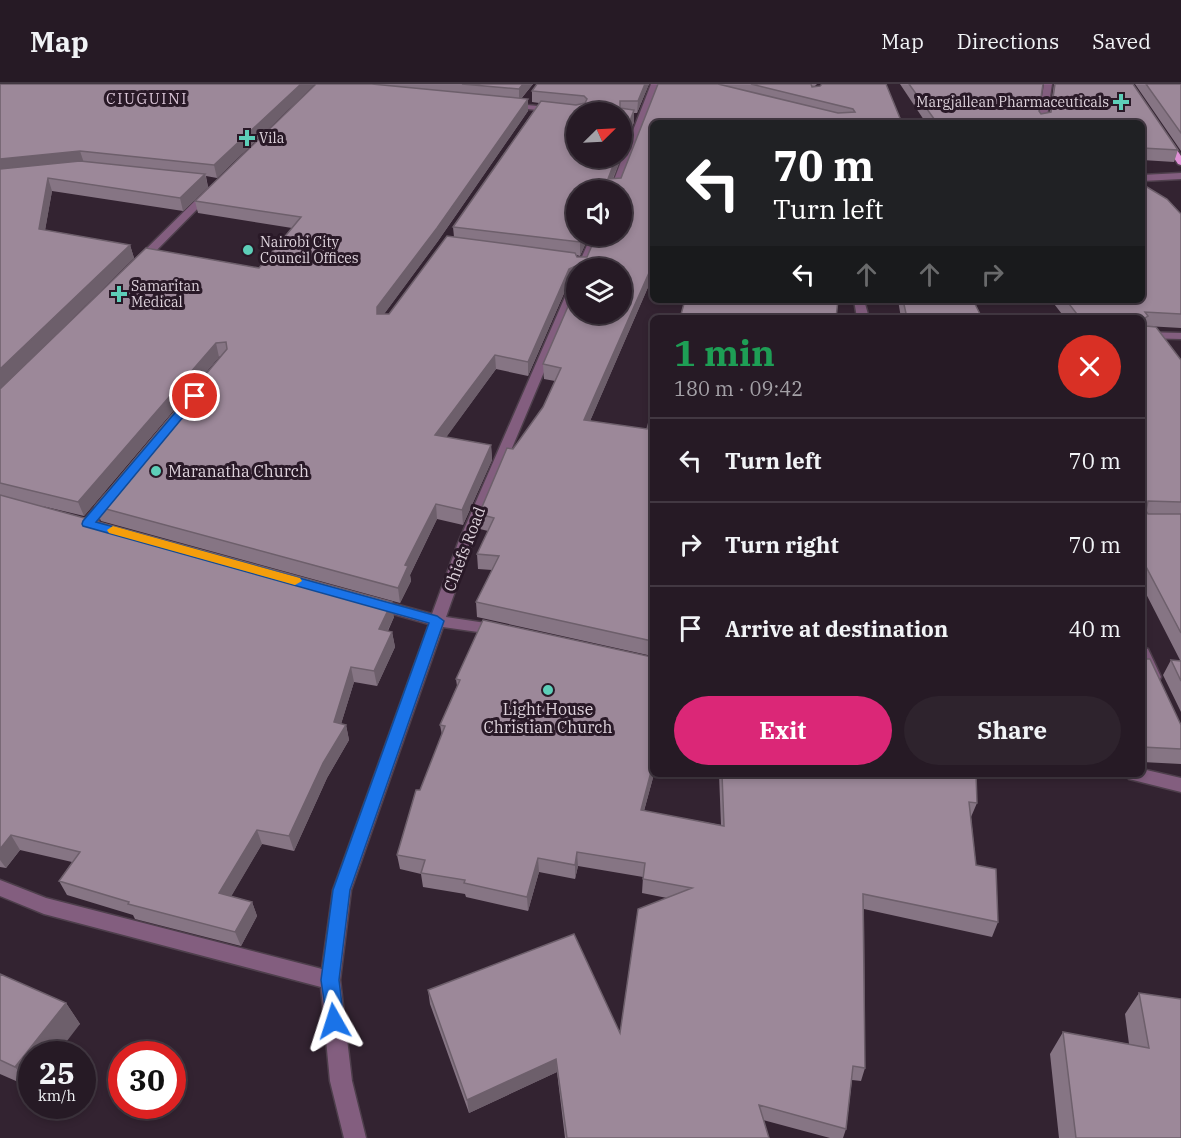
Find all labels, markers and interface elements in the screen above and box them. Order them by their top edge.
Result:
text: Map [30,23,89,60]
text: Map [881,27,924,55]
text: Directions [957,27,1059,55]
text: Saved [1092,27,1151,55]
district label: CIUGUINI [106,89,188,108]
place label: Margjallean Pharmaceuticals [916,93,1109,111]
marker: Margjallean Pharmaceuticals [1114,95,1128,109]
north arrow [566,102,632,168]
map controls [566,102,632,324]
place label: Vila [259,129,285,147]
marker: Vila [240,131,254,145]
text: 70 m [773,138,874,193]
icon: left [674,144,752,222]
button: sound [566,180,632,246]
text: Turn left [773,191,884,226]
place label: Nairobi City Council Offices [260,233,359,267]
marker: Nairobi City Council Offices [241,243,255,257]
button: layers [566,258,632,324]
icon: left [787,258,820,291]
icon: ahead [850,258,883,291]
icon: ahead [913,258,946,291]
icon: right [976,258,1009,291]
place label: Samaritan Medical [131,277,200,311]
marker: Samaritan Medical [112,287,126,301]
text: 1 min [674,329,775,376]
button: close [1058,335,1121,398]
pin [169,370,220,421]
text: 180 m · 09:42 [674,375,803,402]
icon: arrive [178,379,211,412]
icon: left [674,444,707,477]
text: Turn left [725,446,821,475]
text: 70 m [1069,446,1121,475]
place label: Maranatha Church [168,461,309,481]
marker: Maranatha Church [149,464,163,478]
street label: Chiefs Road [439,504,489,594]
icon: right [674,528,707,561]
text: Turn right [725,530,839,559]
text: 70 m [1069,530,1121,559]
icon: arrive [674,612,707,645]
text: Arrive at destination [725,614,948,643]
text: 40 m [1069,614,1121,643]
marker: Light House Christian Church [541,683,555,697]
button: Exit [674,696,892,765]
button: Share [904,696,1121,765]
place label: Light House Christian Church [483,699,613,737]
position arrow [302,989,366,1053]
speed limit sign: 30 [108,1041,186,1119]
text: 25 [39,1053,75,1092]
text: km/h [38,1086,76,1105]

